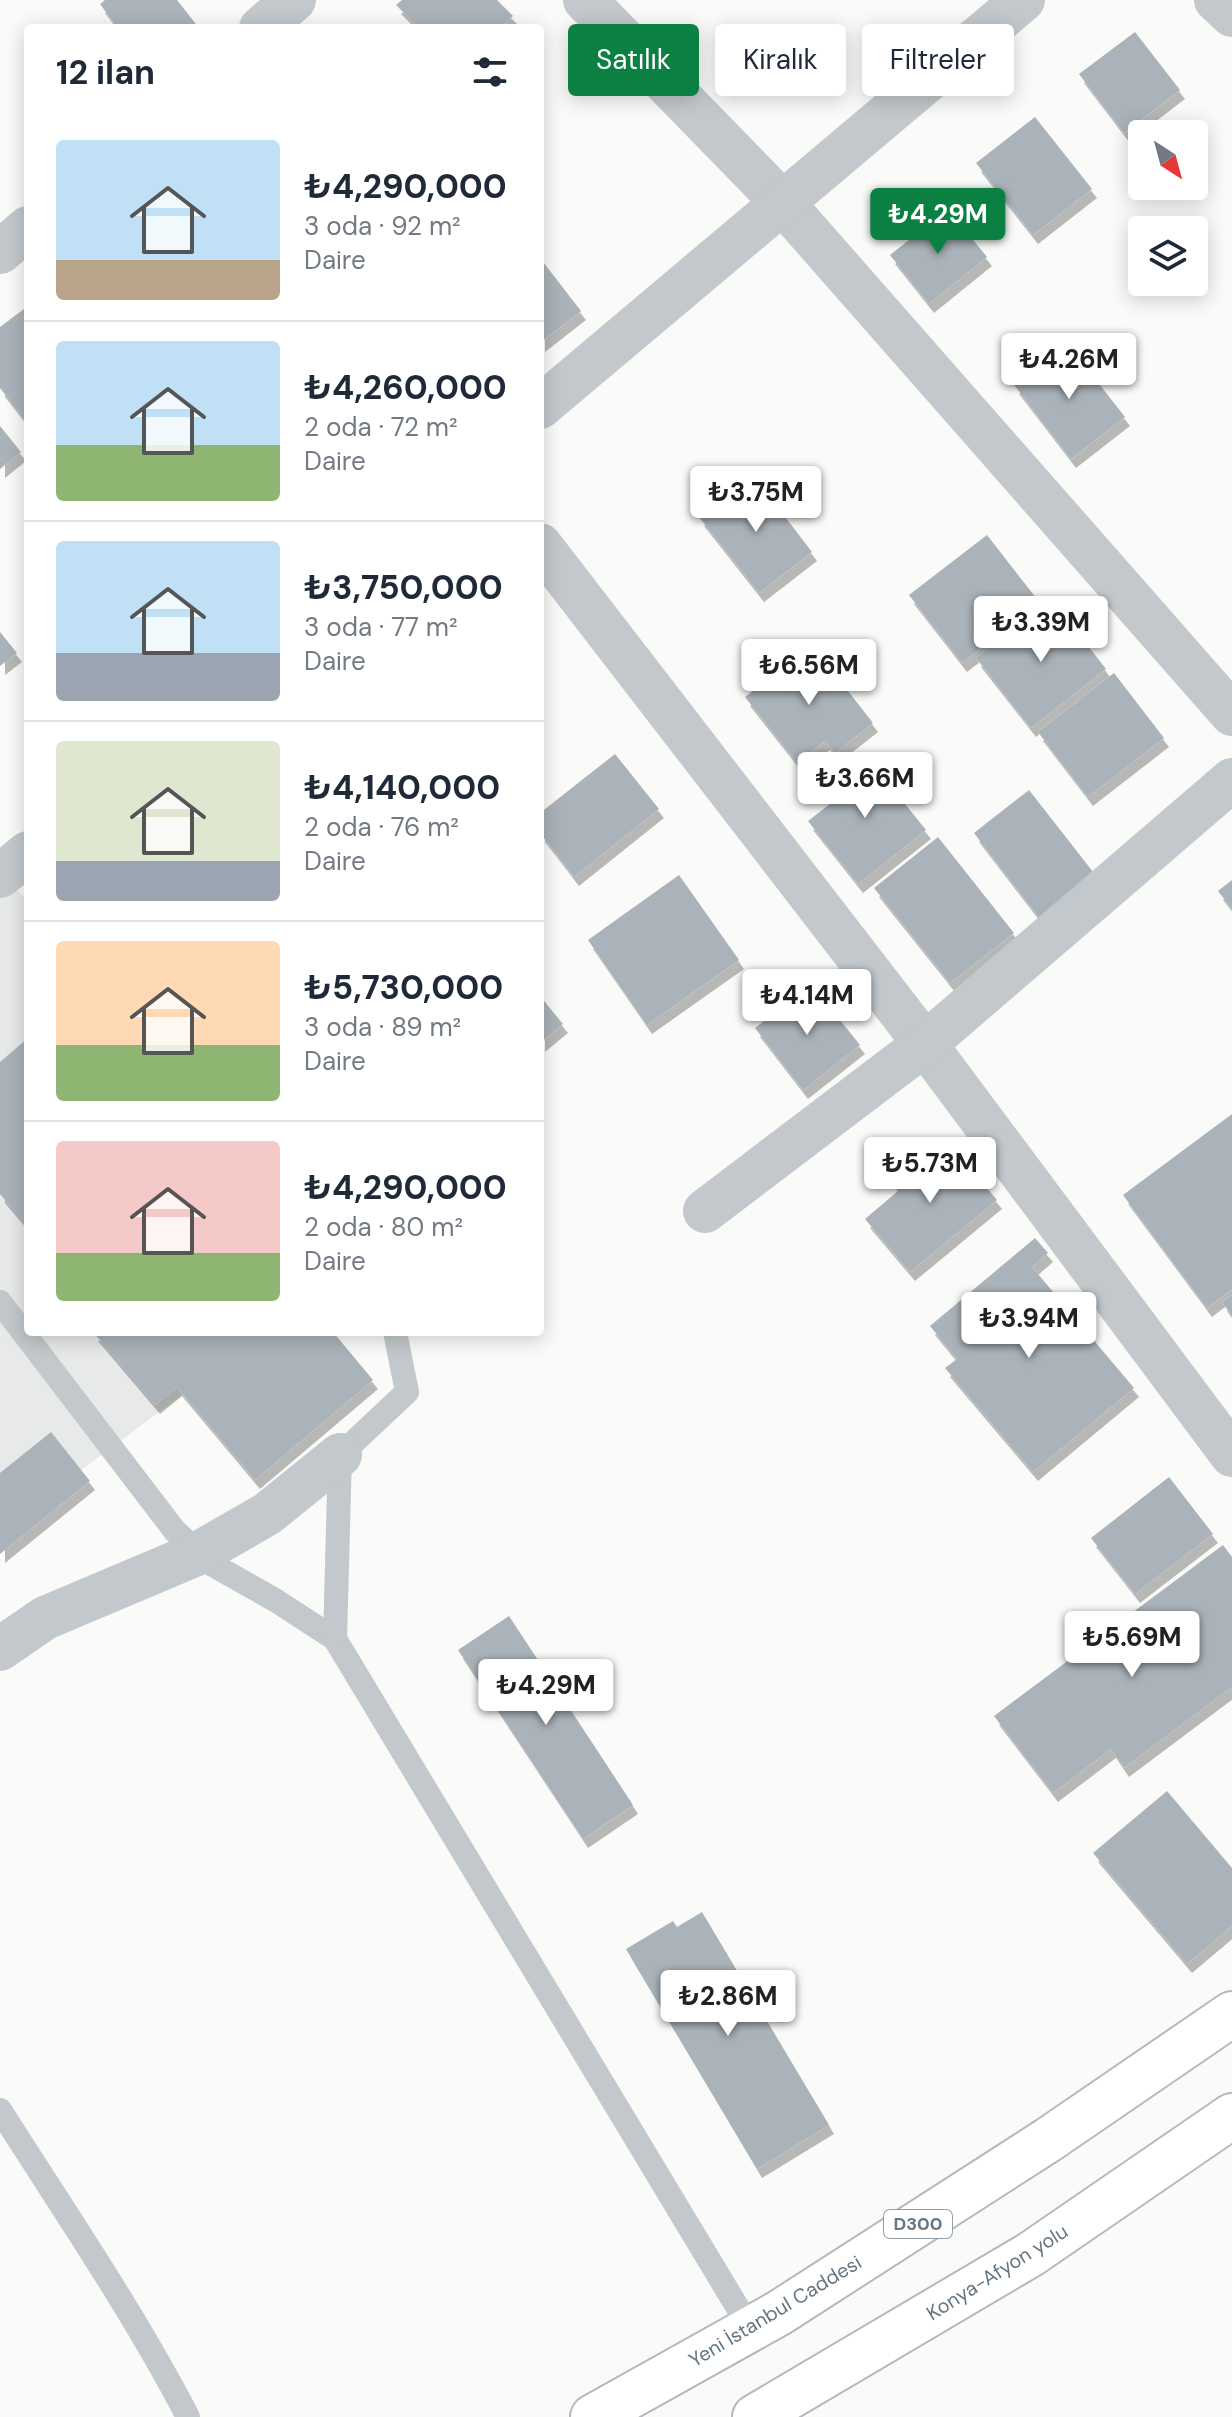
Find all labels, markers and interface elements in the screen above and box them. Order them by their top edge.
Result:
chip: Satılık [568,24,699,96]
chip: Kiralık [715,24,846,96]
chip: Filtreler [862,24,1014,96]
text: 12 ilan [56,50,155,95]
icon: filters [468,50,512,94]
north arrow [1128,120,1208,200]
map controls [1128,120,1208,296]
text: ₺4,290,000 [304,164,507,209]
icon: home [120,172,216,268]
pin: ₺4.29M [873,188,1003,256]
text: ₺4.29M [888,197,988,231]
text: 3 oda · 92 m² [304,209,461,243]
button: layers [1128,216,1208,296]
text: Daire [304,243,366,277]
pin: ₺4.26M [1004,333,1134,401]
text: ₺4.26M [1019,342,1119,376]
text: ₺4,260,000 [304,365,507,410]
icon: home [120,373,216,469]
text: 2 oda · 72 m² [304,410,458,444]
text: Daire [304,444,366,478]
pin: ₺3.75M [691,466,821,534]
text: ₺3.75M [708,475,804,509]
text: ₺3,750,000 [304,565,503,610]
icon: home [120,573,216,669]
pin: ₺3.39M [976,596,1106,664]
text: ₺3.39M [992,605,1090,639]
text: 3 oda · 77 m² [304,610,458,644]
pin: ₺6.56M [744,639,874,707]
text: Daire [304,644,366,678]
text: ₺6.56M [759,648,859,682]
pin: ₺3.66M [800,752,930,820]
text: ₺3.66M [816,761,914,795]
text: ₺4,140,000 [304,765,500,810]
icon: home [120,773,216,869]
text: 2 oda · 76 m² [304,810,459,844]
text: Daire [304,844,366,878]
text: ₺5,730,000 [304,965,503,1010]
pin: ₺4.14M [742,969,872,1037]
icon: home [120,973,216,1069]
text: ₺4.14M [760,978,854,1012]
text: 3 oda · 89 m² [304,1010,461,1044]
text: Daire [304,1044,366,1078]
pin: ₺5.73M [865,1137,995,1205]
text: ₺5.73M [882,1146,978,1180]
text: ₺4,290,000 [304,1165,507,1210]
icon: home [120,1173,216,1269]
text: 2 oda · 80 m² [304,1210,463,1244]
text: Daire [304,1244,366,1278]
pin: ₺3.94M [964,1292,1094,1360]
text: ₺3.94M [979,1301,1079,1335]
pin: ₺5.69M [1067,1611,1197,1679]
text: ₺5.69M [1083,1620,1181,1654]
pin: ₺4.29M [481,1659,611,1727]
text: ₺4.29M [496,1668,596,1702]
pin: ₺2.86M [663,1970,793,2038]
text: ₺2.86M [678,1979,778,2013]
road number: D300 [884,2210,952,2238]
street label: Konya-Afyon yolu [921,2218,1073,2326]
street label: Yeni İstanbul Caddesi [684,2249,866,2373]

